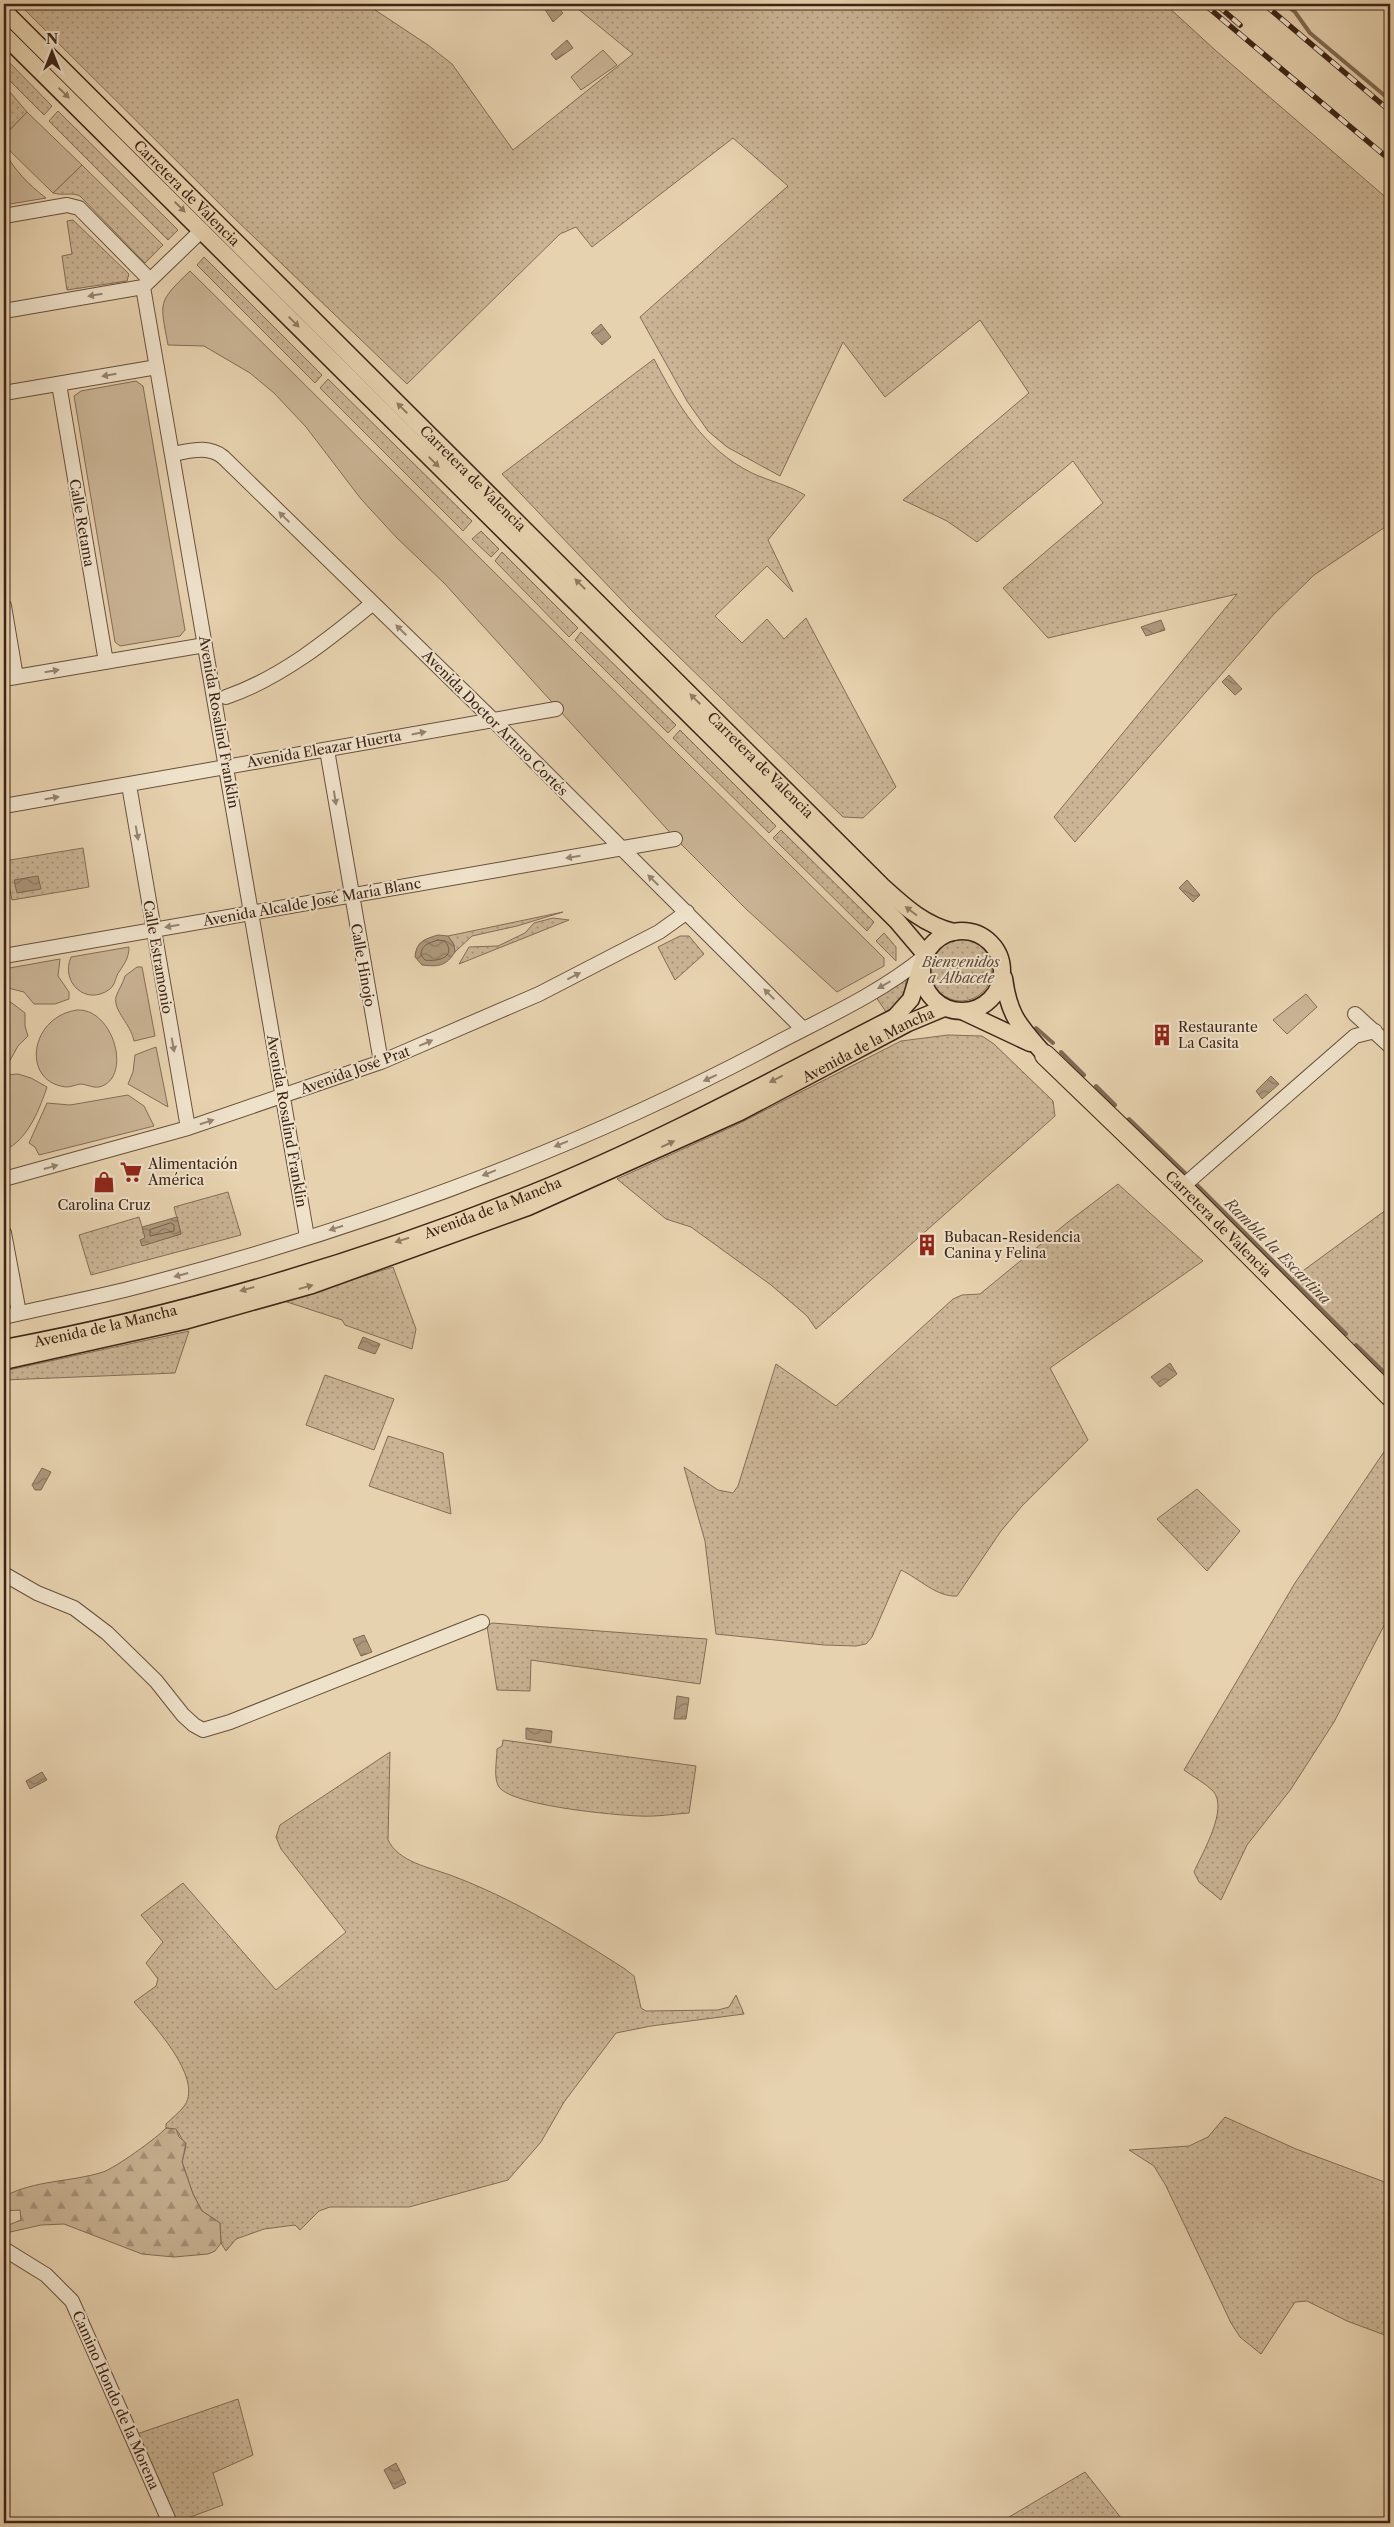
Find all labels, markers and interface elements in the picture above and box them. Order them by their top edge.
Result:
north arrow [28,28,78,78]
text: N [46,30,58,48]
one-way arrow [57,87,69,99]
street label: Carretera de Valencia [130,136,244,250]
one-way arrow [173,201,185,213]
one-way arrow [87,292,103,300]
one-way arrow [288,316,300,328]
one-way arrow [101,372,117,380]
one-way arrow [397,402,409,414]
street label: Carretera de Valencia [416,422,530,536]
one-way arrow [428,455,440,467]
street label: Calle Retama [65,478,99,569]
one-way arrow [279,511,291,523]
one-way arrow [574,578,586,590]
one-way arrow [395,624,407,636]
street label: Avenida Rosalind Franklin [195,633,243,810]
street label: Avenida Doctor Arturo Cortés [418,646,572,800]
one-way arrow [44,667,60,675]
one-way arrow [689,693,701,705]
street label: Carretera de Valencia [704,708,818,822]
street label: Avenida Eleazar Huerta [244,726,403,772]
one-way arrow [411,728,427,736]
one-way arrow [331,791,339,807]
one-way arrow [44,793,60,801]
one-way arrow [133,825,141,841]
one-way arrow [565,854,581,862]
street label: Avenida Alcalde José María Blanc [201,874,422,930]
one-way arrow [648,874,660,886]
street label: Calle Estramonio [139,899,177,1015]
one-way arrow [905,905,918,916]
street label: Calle Hinojo [347,922,379,1008]
one-way arrow [163,923,179,931]
park label: Bienvenidos a Albacete [921,953,1001,987]
one-way arrow [566,972,581,980]
one-way arrow [877,980,890,989]
one-way arrow [763,989,775,1001]
street label: Avenida de la Mancha [798,1004,937,1087]
place label: Restaurante La Casita [1178,1018,1258,1052]
building icon: Restaurante La Casita [1149,1022,1175,1048]
street label: Avenida Rosalind Franklin [263,1032,311,1209]
one-way arrow [169,1037,177,1053]
one-way arrow [419,1038,433,1046]
street label: Avenida José Prat [297,1042,412,1099]
one-way arrow [702,1073,717,1082]
one-way arrow [768,1075,783,1083]
one-way arrow [200,1118,215,1126]
one-way arrow [554,1140,568,1148]
one-way arrow [661,1140,676,1149]
place label: Alimentación América [147,1155,238,1189]
supermarket icon: Alimentación América [118,1159,144,1185]
one-way arrow [43,1163,59,1171]
street label: Carretera de Valencia [1162,1167,1276,1281]
shop icon: Carolina Cruz [91,1169,117,1195]
one-way arrow [482,1169,496,1177]
street label: Avenida de la Mancha [420,1173,565,1243]
water label: Rambla la Escartina [1220,1193,1335,1308]
place label: Carolina Cruz [57,1196,151,1214]
one-way arrow [328,1224,343,1232]
place label: Bubacan-Residencia Canina y Felina [944,1228,1081,1262]
building icon: Bubacan-Residencia Canina y Felina [914,1232,940,1258]
one-way arrow [394,1237,409,1245]
one-way arrow [173,1271,188,1279]
one-way arrow [298,1282,313,1290]
one-way arrow [239,1286,254,1294]
street label: Avenida de la Mancha [32,1301,180,1351]
street label: Camino Hondo de la Morena [68,2308,164,2493]

